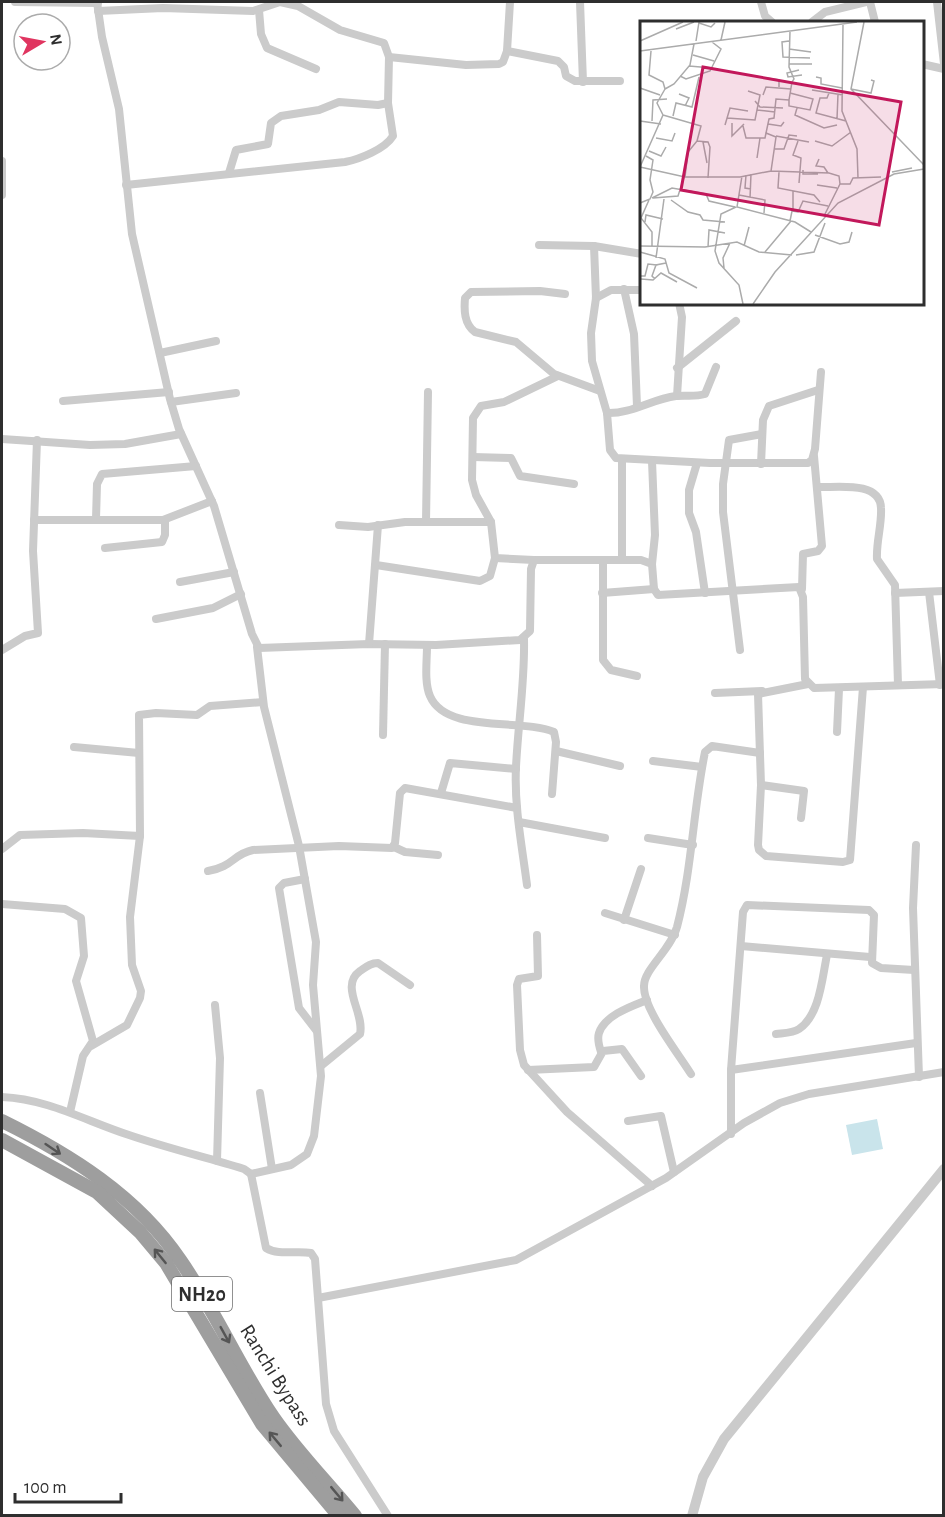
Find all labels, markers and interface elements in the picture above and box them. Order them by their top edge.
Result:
north arrow [12,12,72,72]
inset map [640,21,924,304]
text: N [47,33,65,46]
one-way arrow [44,1143,61,1156]
one-way arrow [153,1249,167,1264]
road number: NH20 [172,1277,232,1311]
street label: Ranchi Bypass [236,1321,315,1430]
one-way arrow [220,1326,232,1343]
one-way arrow [268,1431,281,1447]
scale bar [15,1466,122,1504]
text: 100 m [24,1479,67,1497]
one-way arrow [330,1486,344,1501]

